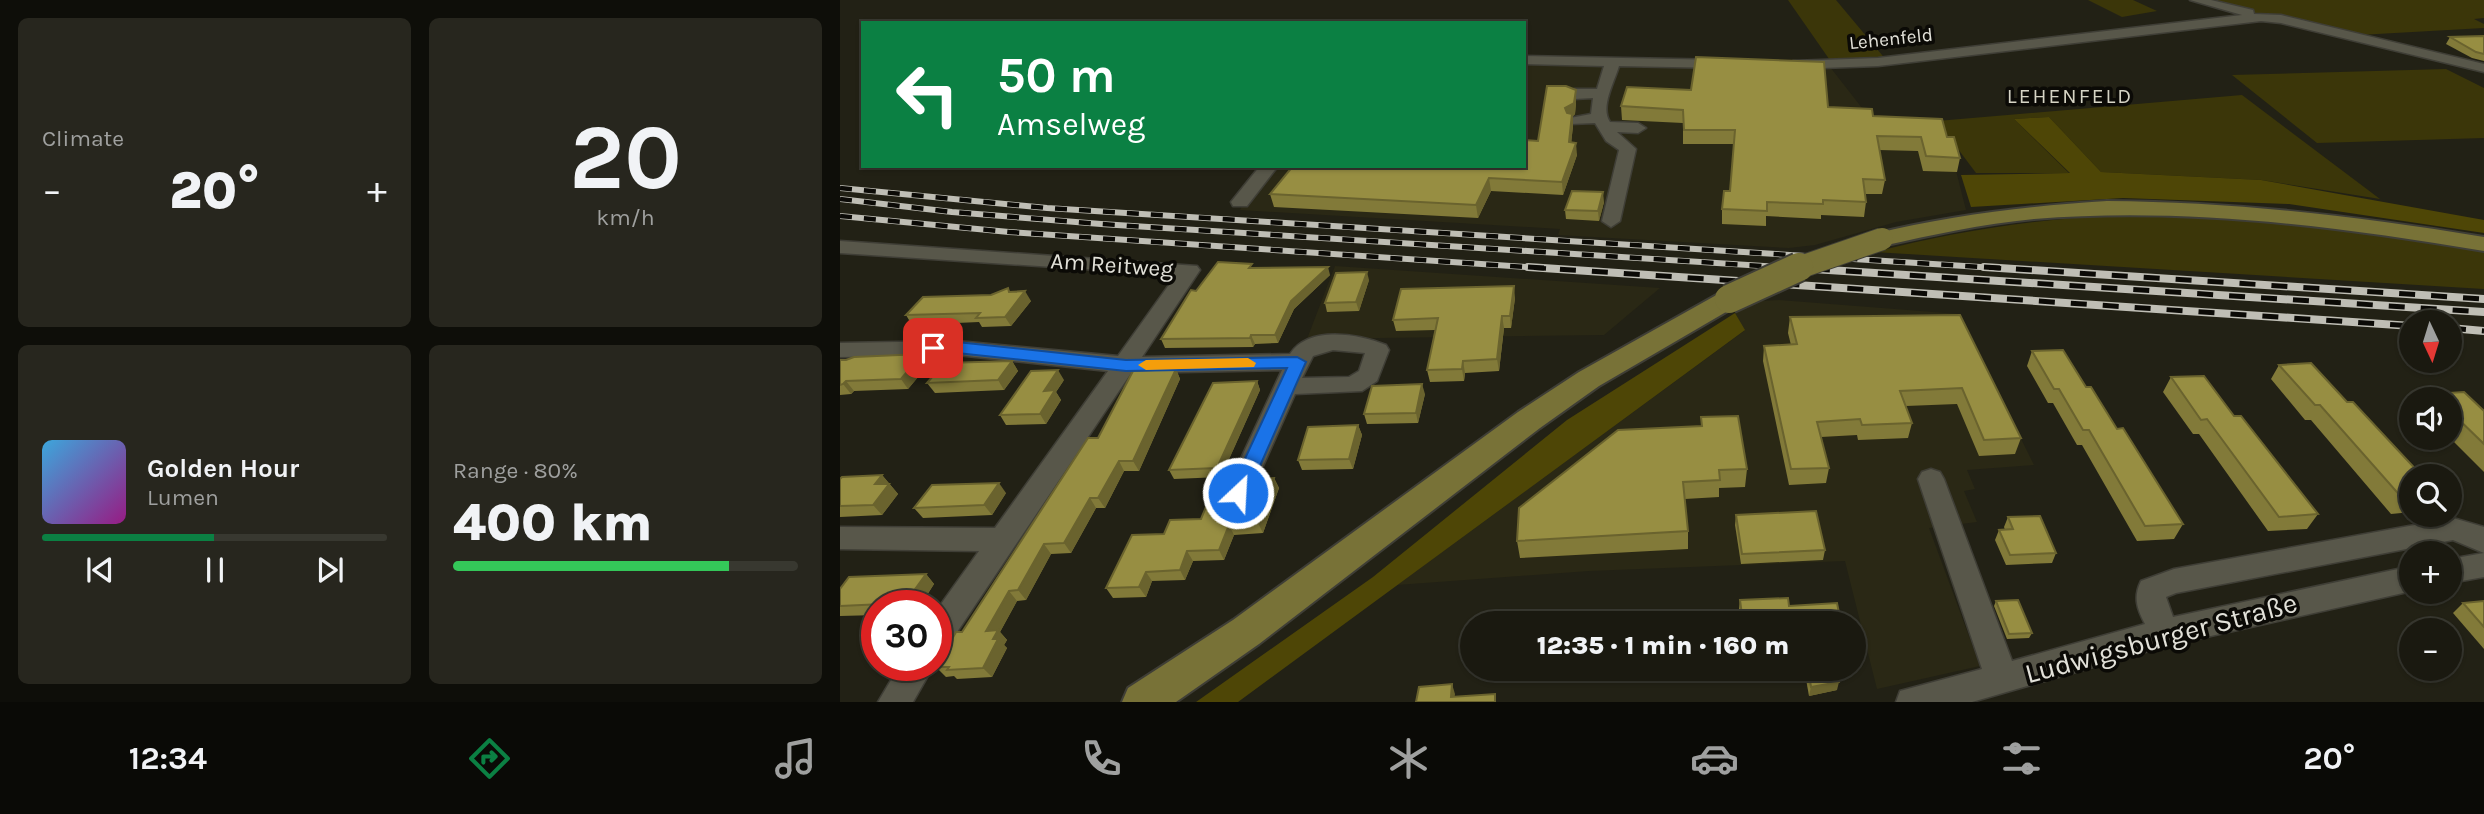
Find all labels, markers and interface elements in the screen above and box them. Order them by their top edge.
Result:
street label: Lehenfeld [1848,24,1934,54]
text: 50 m [997,47,1115,104]
icon: left [882,49,973,140]
district label: LEHENFELD [2007,84,2133,108]
text: 20 [569,105,682,211]
text: Amselweg [997,106,1145,143]
text: Climate [42,125,124,152]
text: 20° [169,160,260,221]
text: − [42,168,62,213]
text: + [367,168,387,213]
text: km/h [596,204,655,231]
street label: Am Reitweg [1050,247,1174,283]
north arrow [2399,310,2462,373]
map controls [2399,310,2462,681]
pin [903,318,963,378]
icon: arrive [914,329,952,367]
button: sound [2399,387,2462,450]
text: Golden Hour [147,453,299,484]
position arrow [1201,456,1275,530]
text: Range · 80% [453,457,578,484]
button: search [2399,464,2462,527]
text: Lumen [147,484,219,511]
text: 400 km [453,492,652,553]
button: + [2399,541,2462,604]
icon: previous [81,551,119,589]
icon: pause [196,551,234,589]
icon: next [311,551,349,589]
street label: Ludwigsburger Straße [2021,586,2301,690]
speed limit sign: 30 [861,590,952,681]
button: − [2399,618,2462,681]
text: 12:35 · 1 min · 160 m [1537,630,1789,661]
icon: directions [465,734,514,783]
icon: music [771,734,820,783]
icon: phone [1077,734,1126,783]
icon: climate [1384,734,1433,783]
icon: car [1690,734,1739,783]
icon: filters [1997,734,2046,783]
text: 12:34 [129,740,207,777]
text: 20° [2303,740,2355,777]

